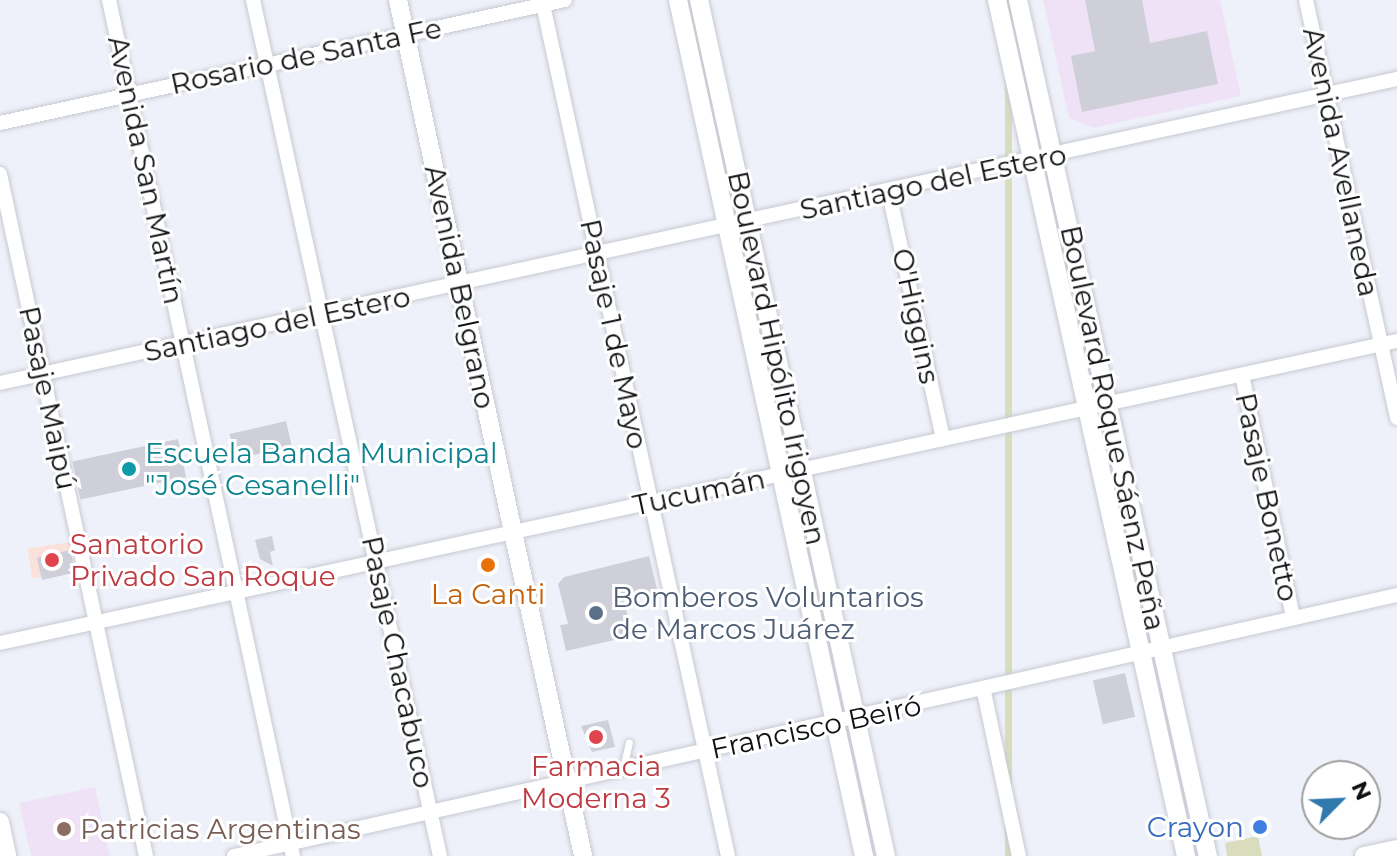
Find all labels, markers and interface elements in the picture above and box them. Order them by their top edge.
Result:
street label: Rosario de Santa Fe [167,11,445,101]
street label: Avenida Avellaneda [1296,24,1386,300]
street label: Avenida San Martín [101,33,191,307]
street label: Santiago del Estero [797,137,1069,227]
street label: Avenida Belgrano [418,162,502,412]
street label: Boulevard Hipólito Irigoyen [721,168,833,548]
street label: Pasaje 1 de Mayo [573,216,655,452]
street label: Boulevard Roque Sáenz Peña [1054,222,1172,634]
street label: O'Higgins [885,245,947,387]
street label: Santiago del Estero [141,279,413,369]
street label: Pasaje Maipú [12,303,84,493]
street label: Pasaje Bonetto [1229,390,1305,604]
place label: Escuela Banda Municipal "José Cesanelli" [145,436,497,502]
marker: Escuela Banda Municipal "José Cesanelli" [120,460,138,478]
street label: Tucumán [630,462,768,522]
place label: Sanatorio Privado San Roque [70,527,336,593]
street label: Pasaje Chacabuco [355,533,441,791]
marker: Sanatorio Privado San Roque [41,549,63,571]
marker: La Canti [479,556,497,574]
place label: La Canti [431,577,545,611]
place label: Bomberos Voluntarios de Marcos Juárez [612,580,924,646]
marker: Bomberos Voluntarios de Marcos Juárez [587,604,605,622]
street label: Francisco Beiró [708,688,924,766]
marker: Farmacia Moderna 3 [587,728,605,746]
place label: Farmacia Moderna 3 [521,749,671,815]
north arrow [1301,760,1381,840]
text: N [1346,777,1378,804]
place label: Crayon [1147,810,1244,844]
place label: Patricias Argentinas [80,812,361,846]
marker: Crayon [1251,818,1269,836]
marker: Patricias Argentinas [55,820,73,838]

